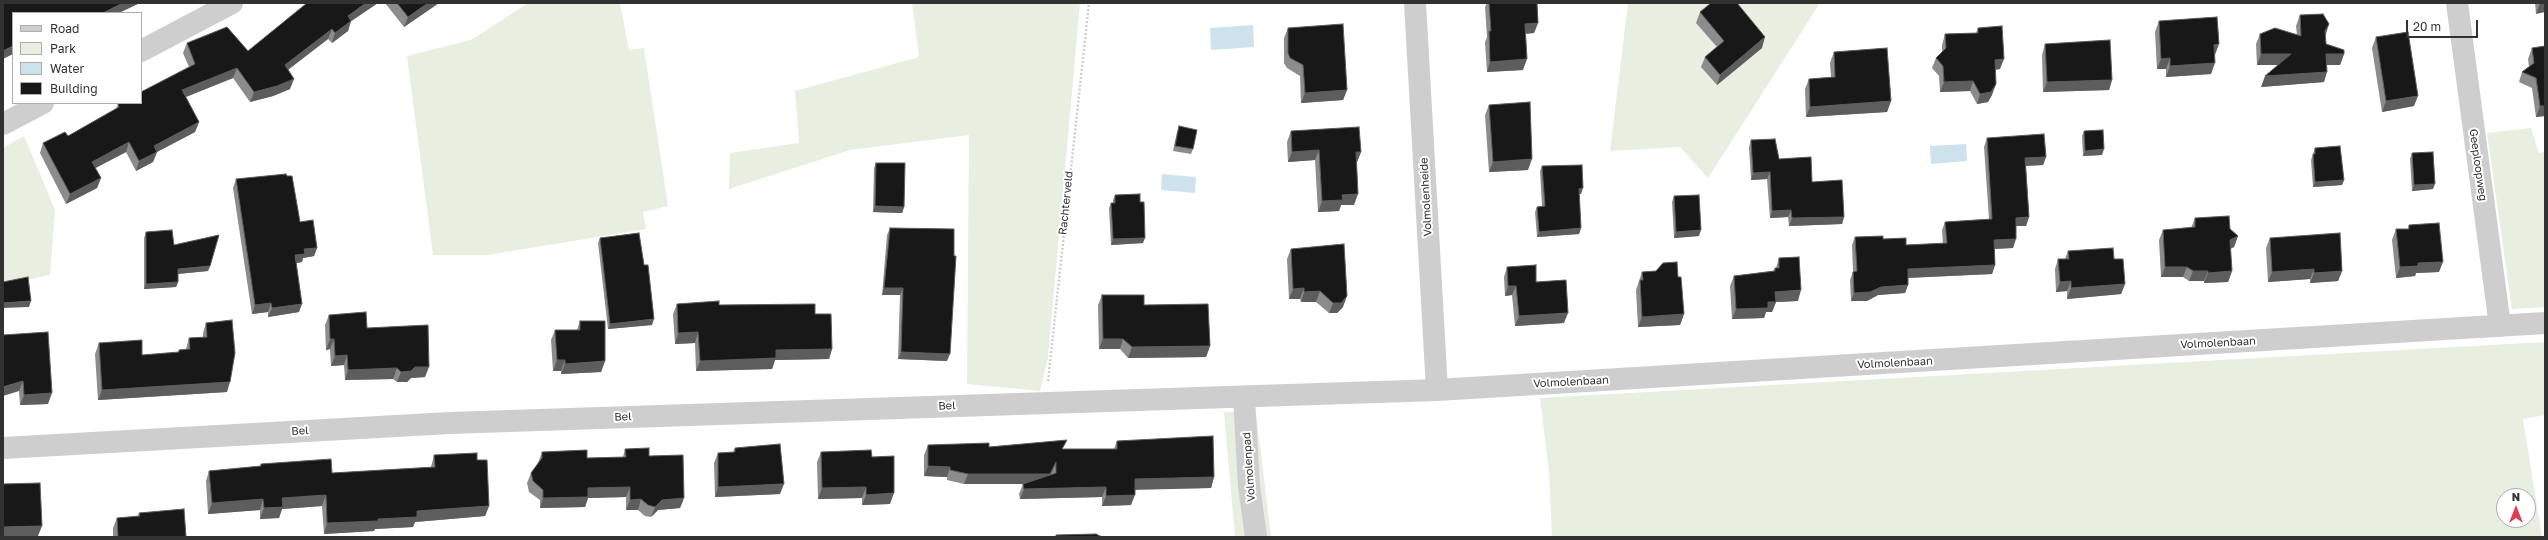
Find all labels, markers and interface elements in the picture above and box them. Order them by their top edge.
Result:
legend [12,12,142,104]
scale bar [2408,12,2480,38]
text: 20 m [2413,19,2441,34]
text: Road [50,21,79,36]
text: Park [50,41,76,56]
text: Water [50,61,84,76]
text: Building [50,81,98,96]
street label: Geeploopweg [2466,128,2490,202]
street label: Volmolenheide [1417,157,1435,237]
street label: Rachterveld [1056,170,1076,236]
street label: Volmolenbaan [2180,334,2256,352]
street label: Volmolenbaan [1857,354,1933,372]
street label: Volmolenbaan [1533,373,1609,391]
street label: Bel [938,399,956,413]
street label: Bel [614,410,632,424]
street label: Bel [291,424,309,438]
street label: Volmolenpad [1240,432,1258,502]
north arrow [2496,488,2536,528]
text: N [2512,490,2520,503]

